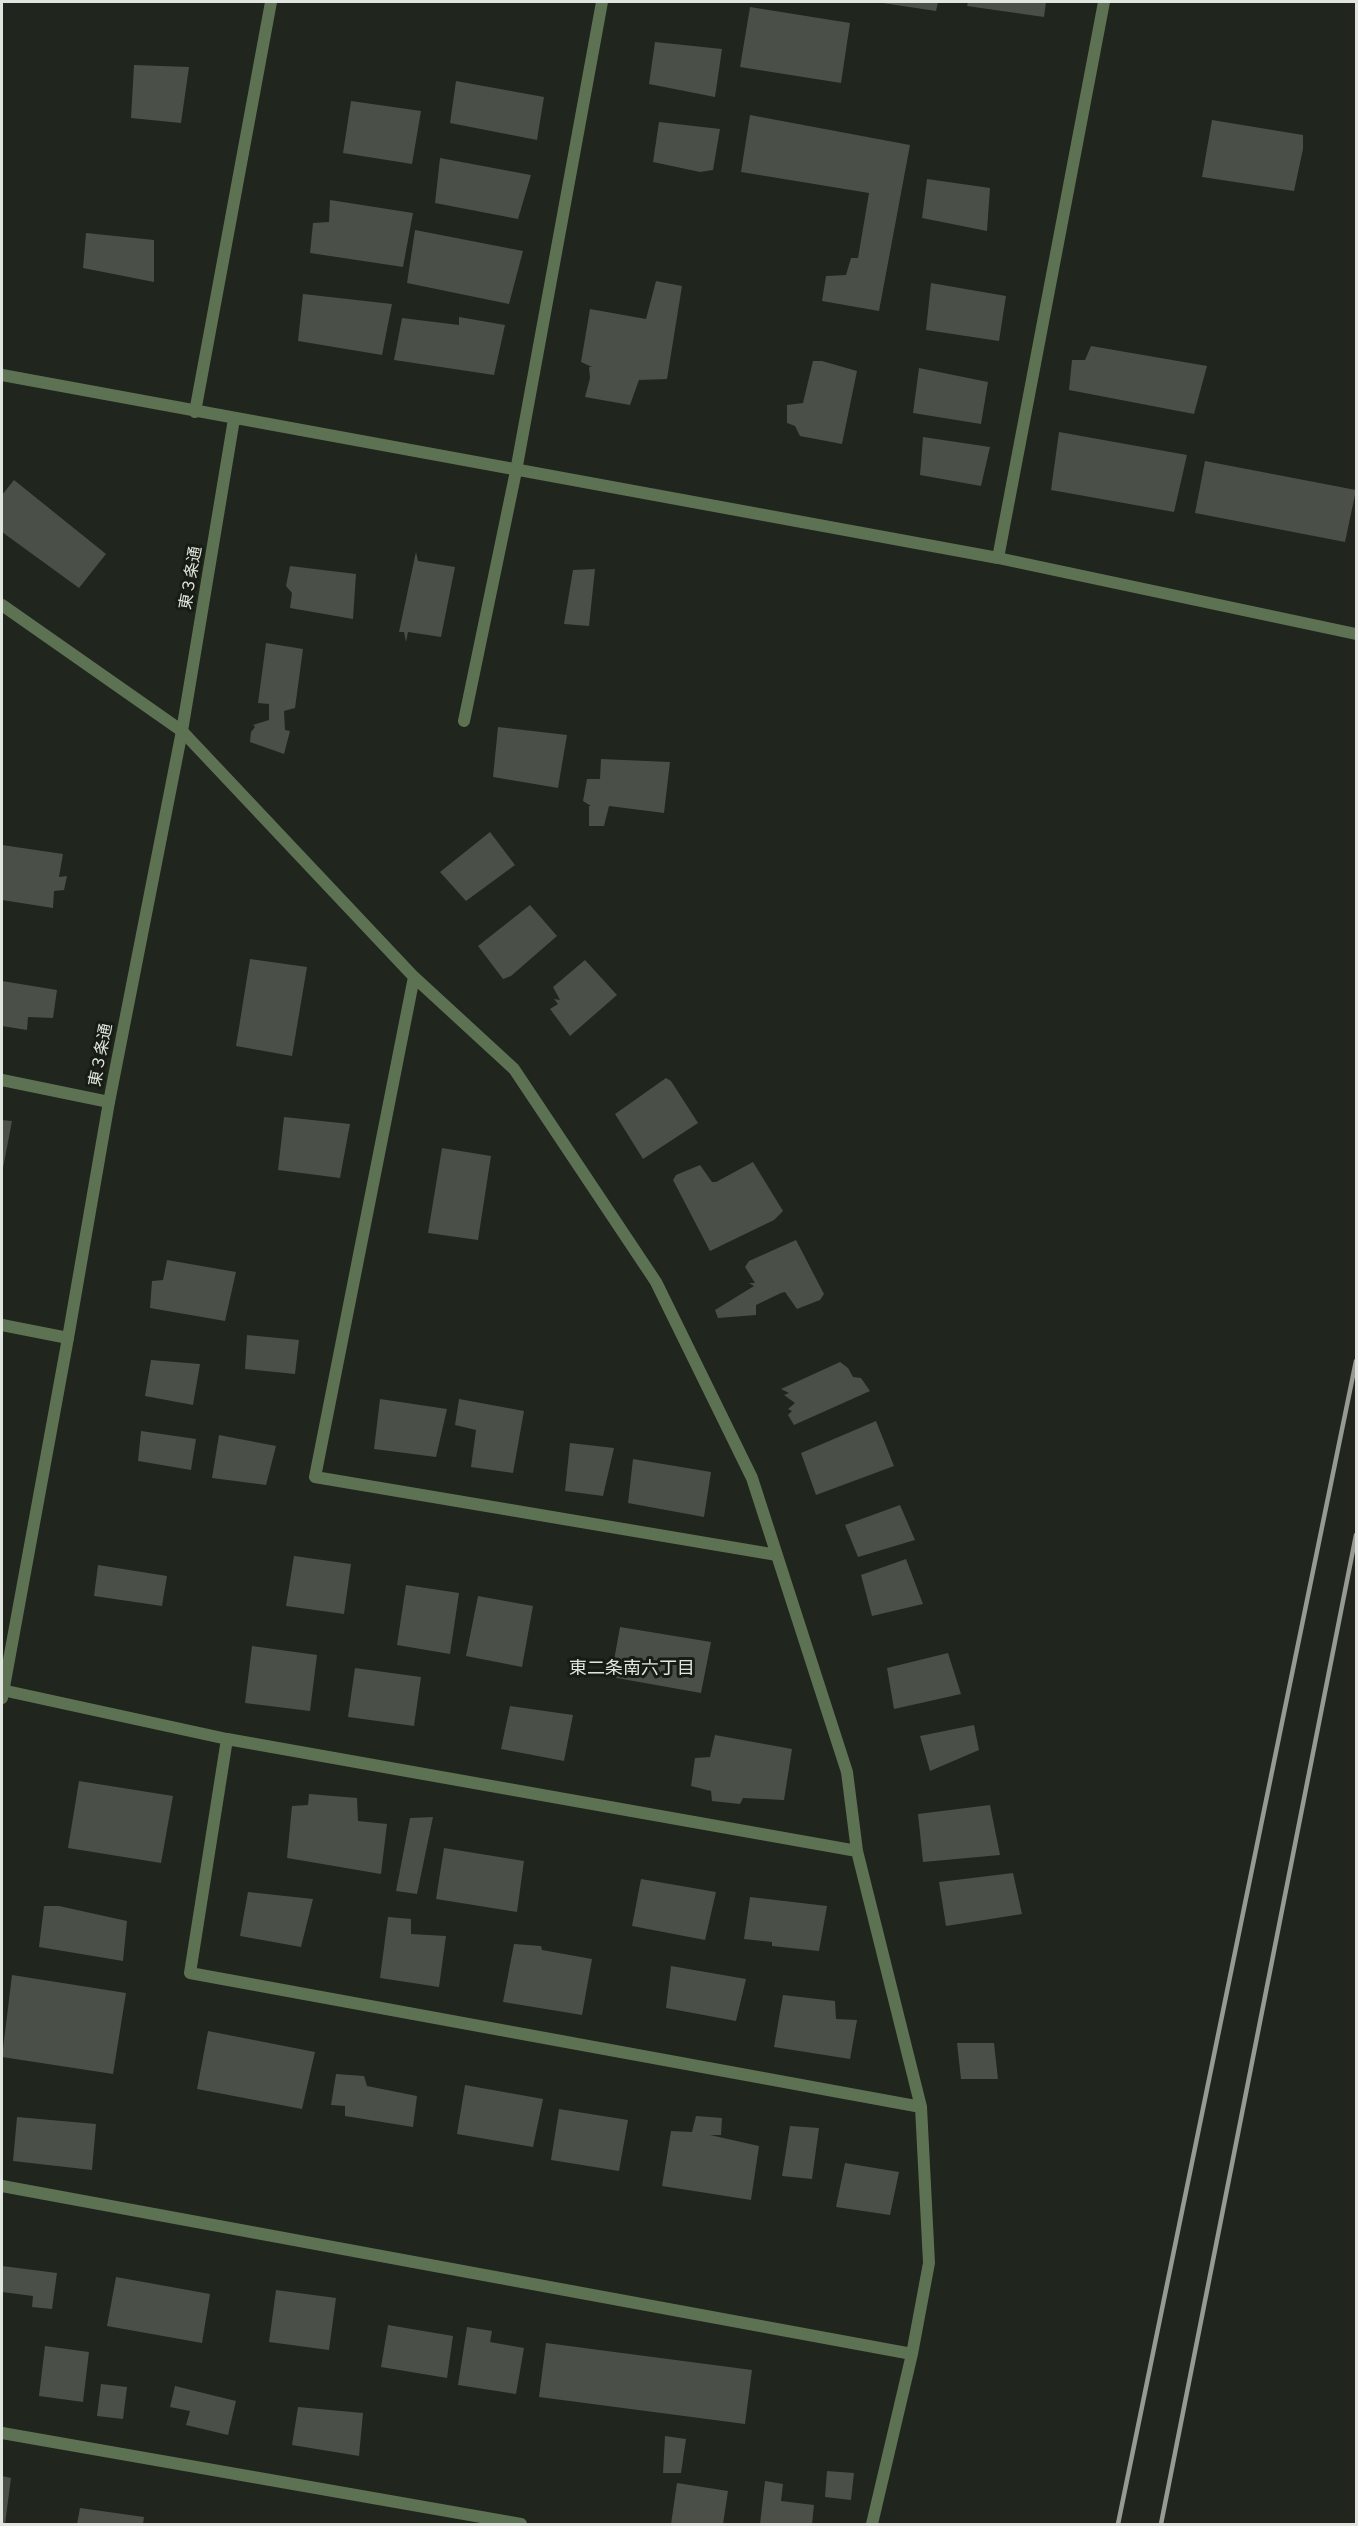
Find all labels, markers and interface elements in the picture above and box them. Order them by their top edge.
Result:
street label: 東３条通 [176,545,206,611]
street label: 東３条通 [85,1022,117,1088]
district label: 東二条南六丁目 [569,1658,695,1680]

